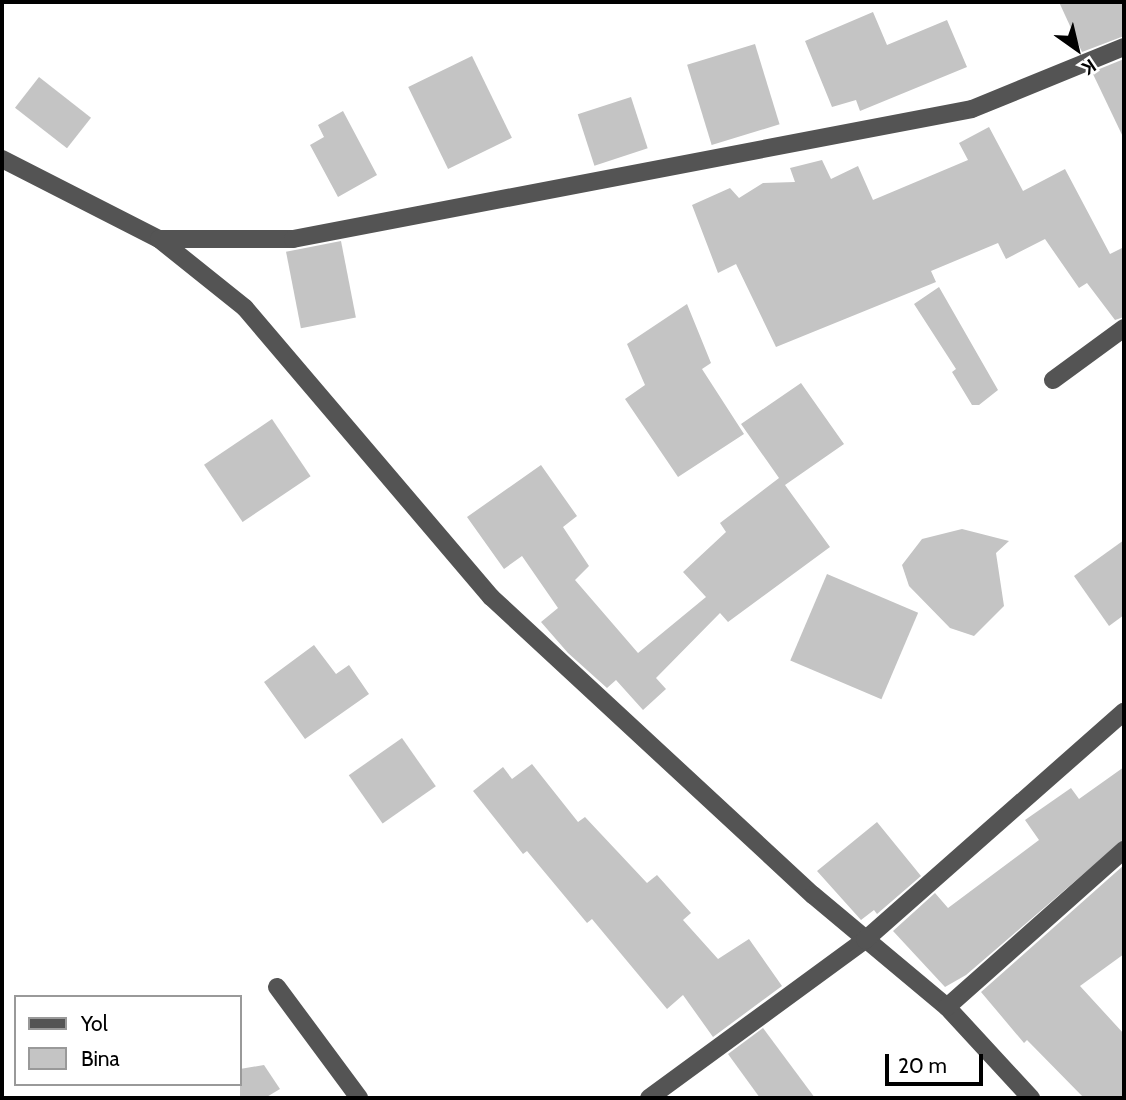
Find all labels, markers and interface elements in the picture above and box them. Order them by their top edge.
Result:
north arrow [1042,14,1112,84]
text: K [1078,54,1100,80]
legend [14,995,242,1086]
text: Yol [81,1011,108,1036]
scale bar [888,1040,986,1084]
text: Bina [81,1046,120,1071]
text: 20 m [898,1053,947,1078]

